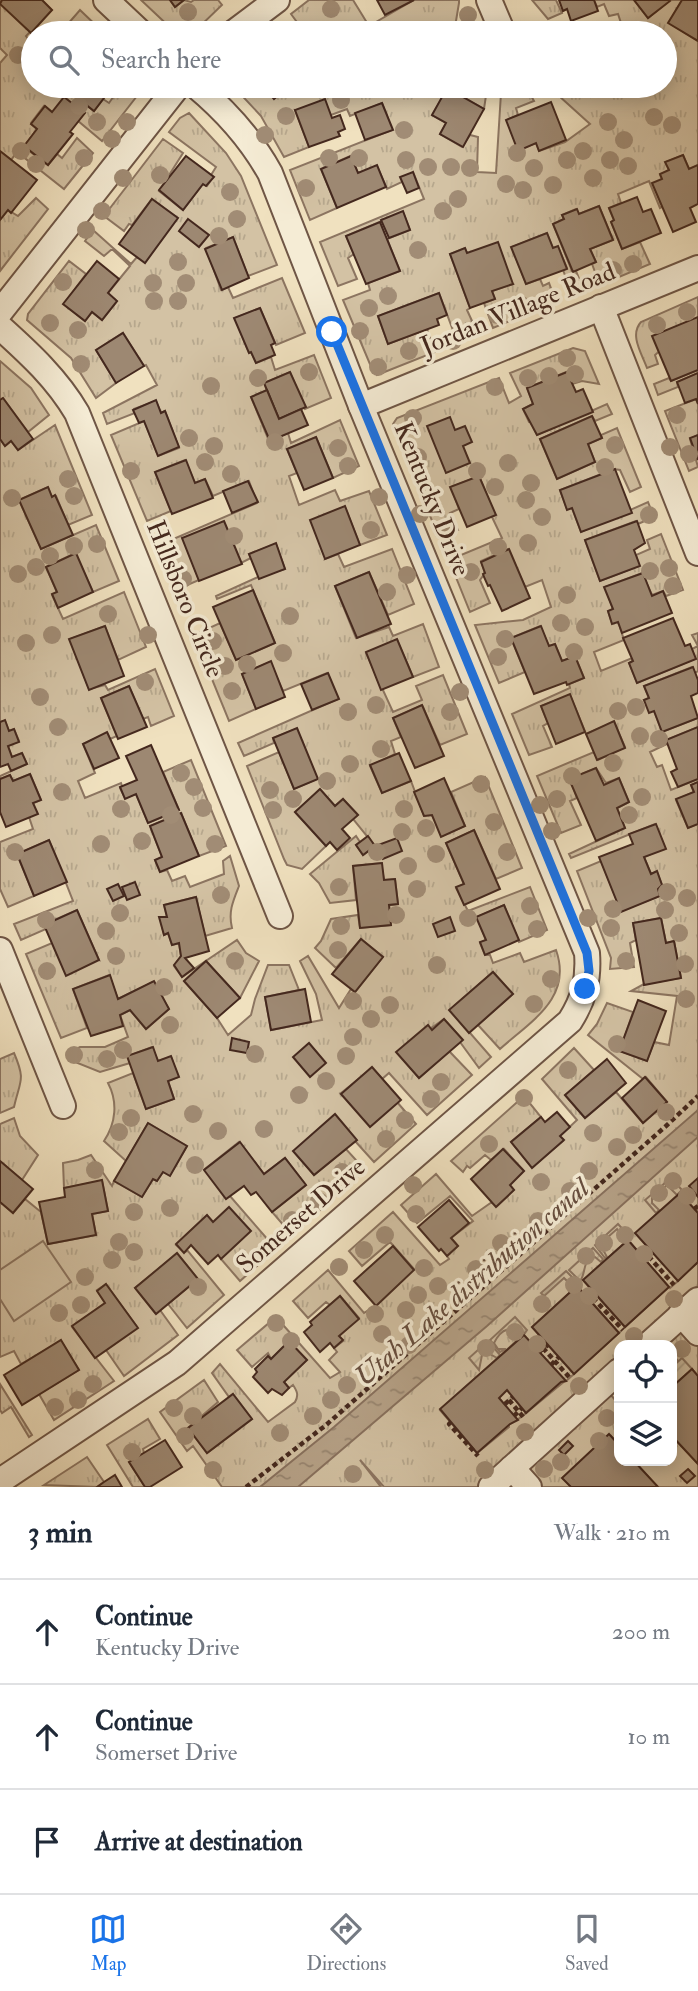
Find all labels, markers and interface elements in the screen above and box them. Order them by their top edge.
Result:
search box [21,21,677,98]
icon: search [45,41,83,79]
text: Search here [101,44,221,76]
street label: Jordan Village Road [415,255,620,363]
route start [316,316,347,347]
street label: Kentucky Drive [387,417,477,581]
street label: Hillsboro Circle [139,516,231,682]
route end [569,973,600,1004]
street label: Somerset Drive [230,1151,372,1281]
water label: Utah Lake distribution canal [347,1170,598,1395]
map controls [614,1340,677,1466]
button: locate [614,1340,677,1403]
button: layers [614,1403,677,1466]
text: 3 min [28,1514,93,1551]
text: Walk · 210 m [554,1518,670,1547]
text: Continue [95,1601,193,1633]
icon: ahead [28,1613,66,1651]
text: 200 m [612,1617,670,1646]
text: Kentucky Drive [95,1633,239,1662]
text: Continue [95,1706,193,1738]
icon: ahead [28,1718,66,1756]
text: 10 m [627,1722,670,1751]
text: Somerset Drive [95,1738,237,1767]
icon: arrive [28,1823,66,1861]
text: Arrive at destination [95,1826,303,1858]
tab: Map [89,1910,127,1976]
tab: Directions [306,1910,386,1976]
tab: Saved [565,1910,609,1976]

